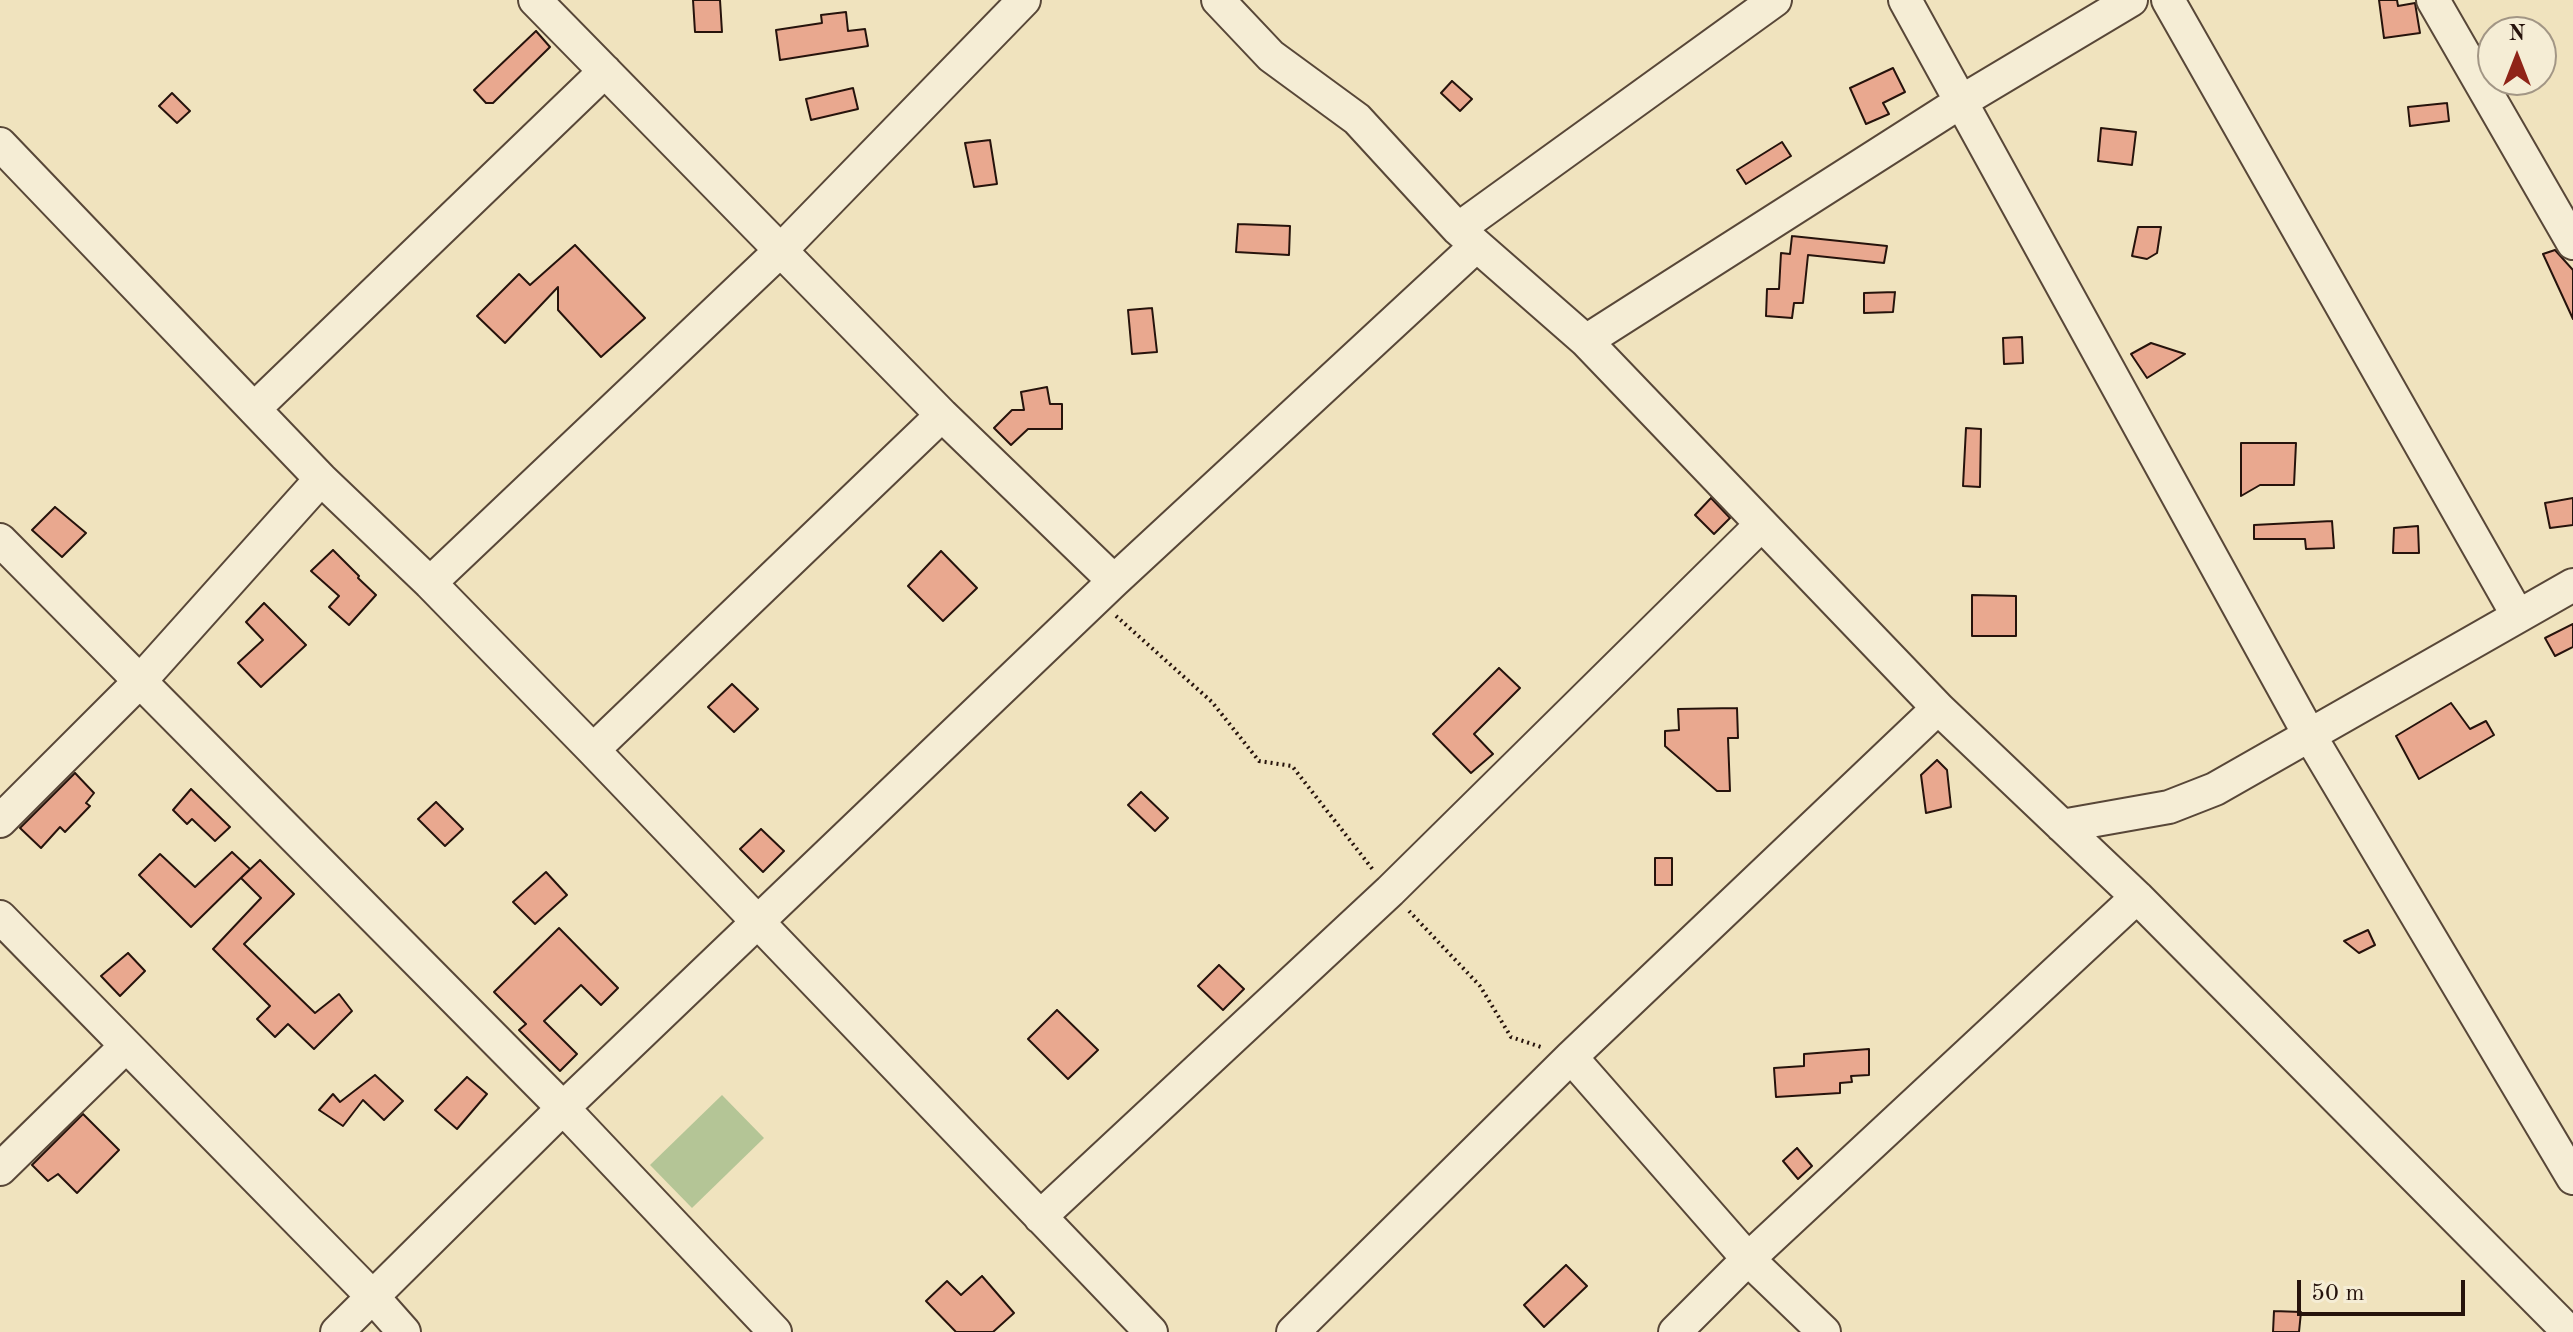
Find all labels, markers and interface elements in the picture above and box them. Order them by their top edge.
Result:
north arrow [2477,16,2557,96]
text: N [2509,23,2525,45]
scale bar [2301,1264,2469,1314]
text: 50 m [2311,1282,2365,1306]

